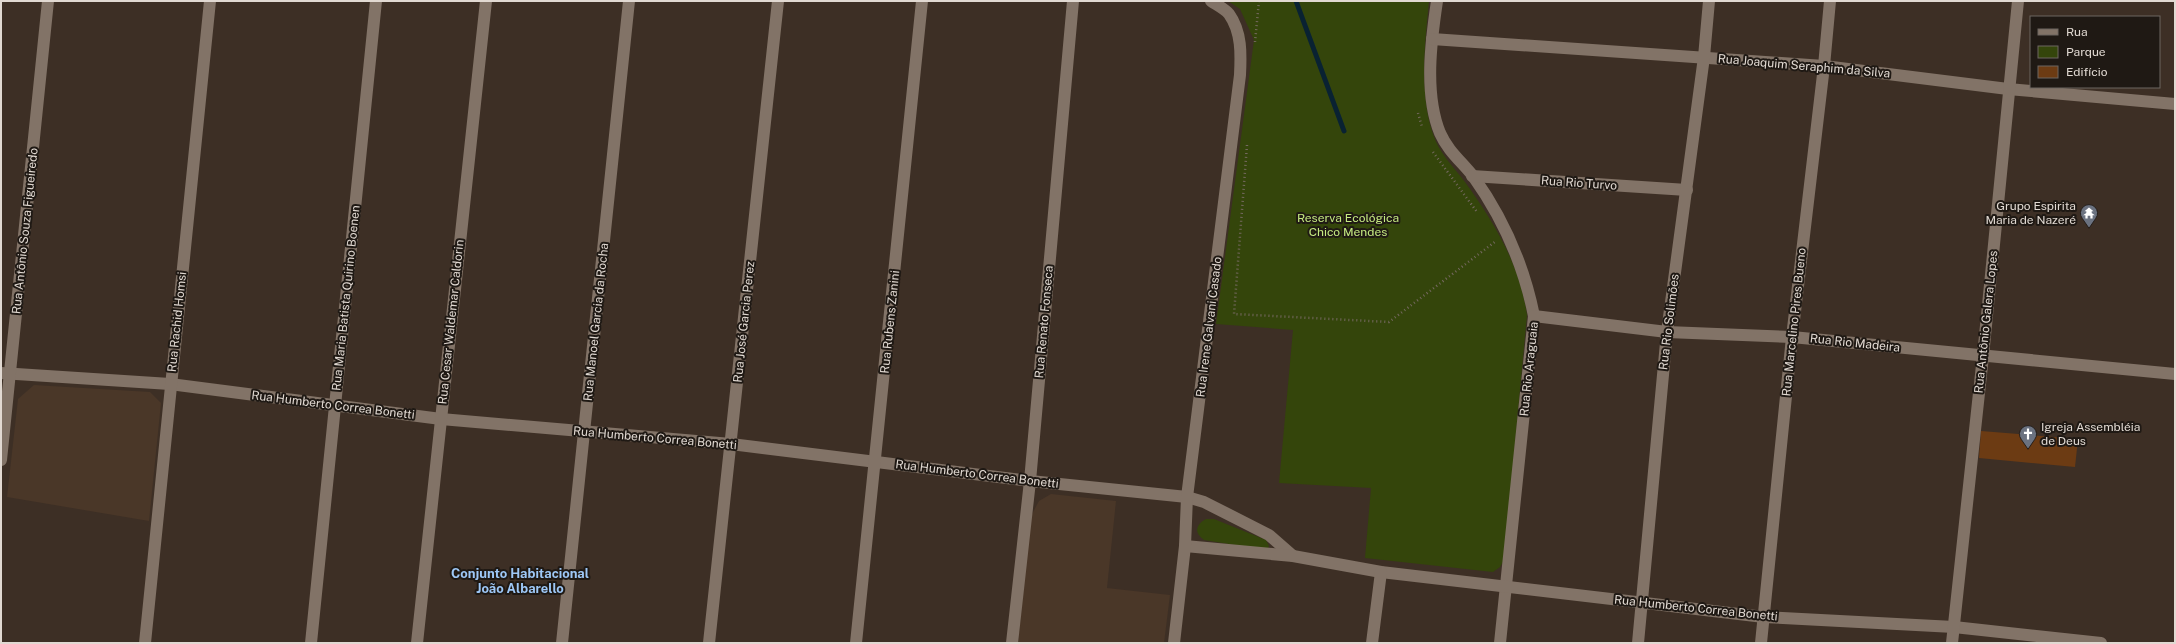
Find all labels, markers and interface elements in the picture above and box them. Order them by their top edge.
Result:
legend [2030,16,2160,88]
text: Rua [2066,25,2088,39]
text: Parque [2066,45,2106,59]
street label: Rua Joaquim Seraphim da Silva [1717,51,1891,81]
text: Edifício [2066,65,2108,79]
street label: Rua Antônio Souza Figueiredo [9,147,41,315]
street label: Rua Rio Turvo [1540,173,1618,193]
place label: Grupo Espirita Maria de Nazeré [1985,199,2076,227]
temple icon: Grupo Espirita Maria de Nazeré [2079,203,2099,228]
street label: Rua Maria Batista Quirino Boenen [329,204,363,392]
park label: Reserva Ecológica Chico Mendes [1297,211,1399,239]
street label: Rua Cesar Waldemar Caldorin [435,239,467,405]
street label: Rua Manoel Garcia da Rocha [581,242,611,402]
street label: Rua Marcelino Pires Bueno [1779,247,1809,397]
street label: Rua Antônio Galera Lopes [1972,250,2000,394]
street label: Rua Irene Galvani Casado [1193,256,1225,398]
street label: Rua José Garcia Perez [731,260,757,383]
street label: Rua Renato Fonseca [1032,265,1056,379]
street label: Rua Rubens Zanini [878,270,902,374]
street label: Rua Rachid Homsi [165,271,189,373]
street label: Rua Rio Solimões [1656,273,1682,371]
street label: Rua Rio Araguaia [1517,321,1541,417]
street label: Rua Rio Madeira [1809,331,1901,355]
street label: Rua Humberto Correa Bonetti [251,388,415,422]
place label: Igreja Assembléia de Deus [2041,420,2140,448]
street label: Rua Humberto Correa Bonetti [573,424,738,452]
church icon: Igreja Assembléia de Deus [2018,424,2038,449]
street label: Rua Humberto Correa Bonetti [895,457,1059,491]
district label: Conjunto Habitacional João Albarello [451,566,589,596]
street label: Rua Humberto Correa Bonetti [1614,592,1778,624]

